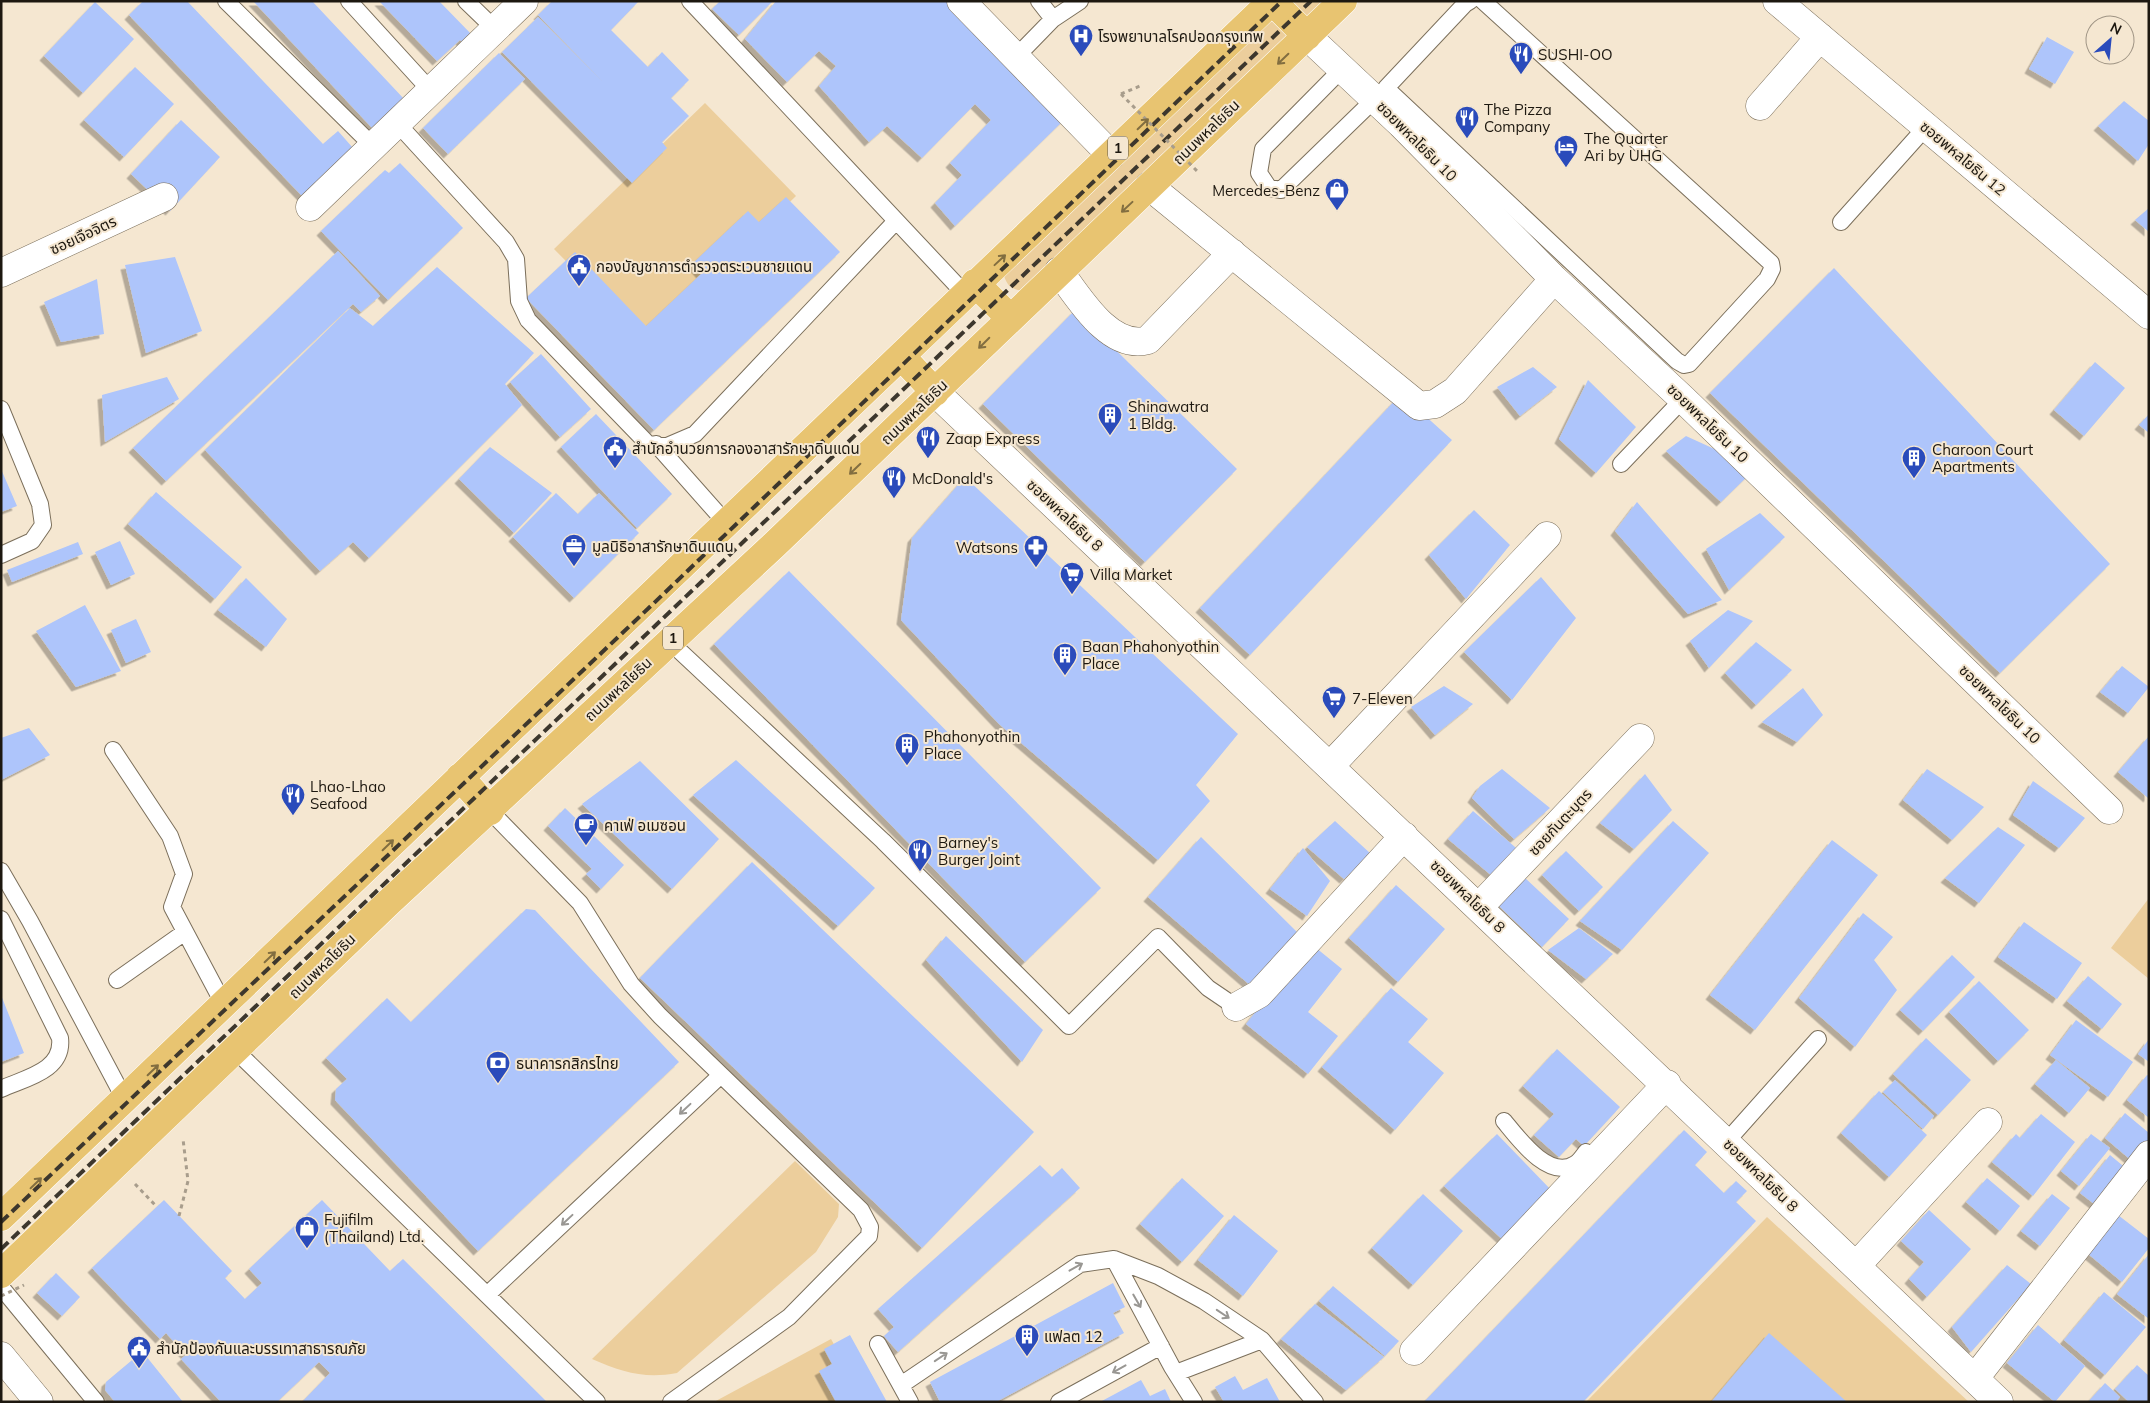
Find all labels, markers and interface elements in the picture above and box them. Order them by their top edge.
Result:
north arrow [2085,15,2135,65]
text: N [2107,18,2125,39]
hospital icon: โรงพยาบาลโรคปอดกรุงเทพ [1068,23,1094,57]
place label: โรงพยาบาลโรคปอดกรุงเทพ [1098,27,1263,46]
restaurant icon: SUSHI-OO [1508,41,1534,75]
place label: SUSHI-OO [1538,45,1613,64]
one-way arrow [1276,53,1289,65]
street label: ถนนพหลโยธิน [1169,95,1243,169]
street label: ซอยพหลโยธิน 10 [1373,97,1461,185]
place label: The Pizza Company [1484,100,1552,136]
restaurant icon: The Pizza Company [1454,105,1480,139]
street label: ซอยพหลโยธิน 12 [1916,117,2010,199]
one-way arrow [1137,118,1149,130]
place label: The Quarter Ari by UHG [1584,129,1668,165]
hotel icon: The Quarter Ari by UHG [1553,134,1579,168]
road number: 1 [1108,136,1128,160]
shop icon: Mercedes-Benz [1324,177,1350,211]
place label: Mercedes-Benz [1212,181,1320,200]
one-way arrow [1120,201,1133,213]
street label: ซอยเจือจิตร [47,211,119,259]
public building icon: กองบัญชาการตำรวจตระเวนชายแดน [566,253,592,287]
one-way arrow [993,254,1006,266]
place label: กองบัญชาการตำรวจตระเวนชายแดน [596,257,812,276]
one-way arrow [978,337,990,350]
street label: ถนนพหลโยธิน [877,375,951,449]
street label: ซอยพหลโยธิน 10 [1663,379,1753,467]
place label: Shinawatra 1 Bldg. [1128,397,1209,433]
building icon: Shinawatra 1 Bldg. [1097,402,1123,436]
restaurant icon: Zaap Express [915,425,941,459]
place label: Zaap Express [946,429,1040,448]
public building icon: สำนักอำนวยการกองอาสารักษาดินแดน [602,435,628,469]
place label: สำนักอำนวยการกองอาสารักษาดินแดน [632,439,860,458]
place label: Charoon Court Apartments [1932,440,2033,476]
building icon: Charoon Court Apartments [1901,445,1927,479]
one-way arrow [848,463,861,475]
restaurant icon: McDonald's [881,465,907,499]
place label: McDonald's [912,469,993,488]
street label: ซอยพหลโยธิน 8 [1023,475,1107,555]
office icon: มูลนิธิอาสารักษาดินแดน [561,533,587,567]
pharmacy icon: Watsons [1023,534,1049,568]
place label: มูลนิธิอาสารักษาดินแดน [592,537,734,556]
place label: Watsons [956,538,1018,557]
supermarket icon: Villa Market [1059,561,1085,595]
place label: Villa Market [1090,565,1172,584]
road number: 1 [663,626,683,650]
place label: Baan Phahonyothin Place [1082,637,1219,673]
building icon: Baan Phahonyothin Place [1052,642,1078,676]
street label: ถนนพหลโยธิน [580,653,656,725]
street label: ซอยพหลโยธิน 10 [1955,660,2045,748]
supermarket icon: 7-Eleven [1321,685,1347,719]
place label: 7-Eleven [1352,689,1413,708]
place label: Phahonyothin Place [924,727,1020,763]
building icon: Phahonyothin Place [894,732,920,766]
place label: Lhao-Lhao Seafood [310,777,386,813]
restaurant icon: Lhao-Lhao Seafood [280,782,306,816]
street label: ซอยกันตะบุตร [1524,785,1596,859]
cafe icon: คาเฟ่ อเมซอน [573,812,599,846]
place label: คาเฟ่ อเมซอน [604,816,686,835]
place label: Barney's Burger Joint [938,833,1020,869]
restaurant icon: Barney's Burger Joint [907,838,933,872]
one-way arrow [382,839,394,851]
street label: ซอยพหลโยธิน 8 [1427,855,1509,937]
street label: ถนนพหลโยธิน [285,929,359,1003]
one-way arrow [264,951,277,963]
bank icon: ธนาคารกสิกรไทย [485,1050,511,1084]
place label: ธนาคารกสิกรไทย [516,1054,619,1073]
one-way arrow [147,1064,159,1076]
one-way arrow [679,1103,692,1115]
street label: ซอยพหลโยธิน 8 [1720,1134,1802,1216]
one-way arrow [30,1177,43,1189]
place label: Fujifilm (Thailand) Ltd. [324,1210,424,1246]
one-way arrow [560,1214,573,1226]
shop icon: Fujifilm (Thailand) Ltd. [294,1215,320,1249]
one-way arrow [1069,1262,1084,1272]
one-way arrow [1133,1293,1143,1308]
one-way arrow [1216,1309,1230,1319]
building icon: แฟลต 12 [1014,1323,1040,1357]
place label: แฟลต 12 [1044,1327,1103,1346]
public building icon: สำนักป้องกันและบรรเทาสาธารณภัย [126,1335,152,1369]
place label: สำนักป้องกันและบรรเทาสาธารณภัย [156,1339,366,1358]
one-way arrow [934,1352,948,1362]
one-way arrow [1111,1364,1126,1374]

